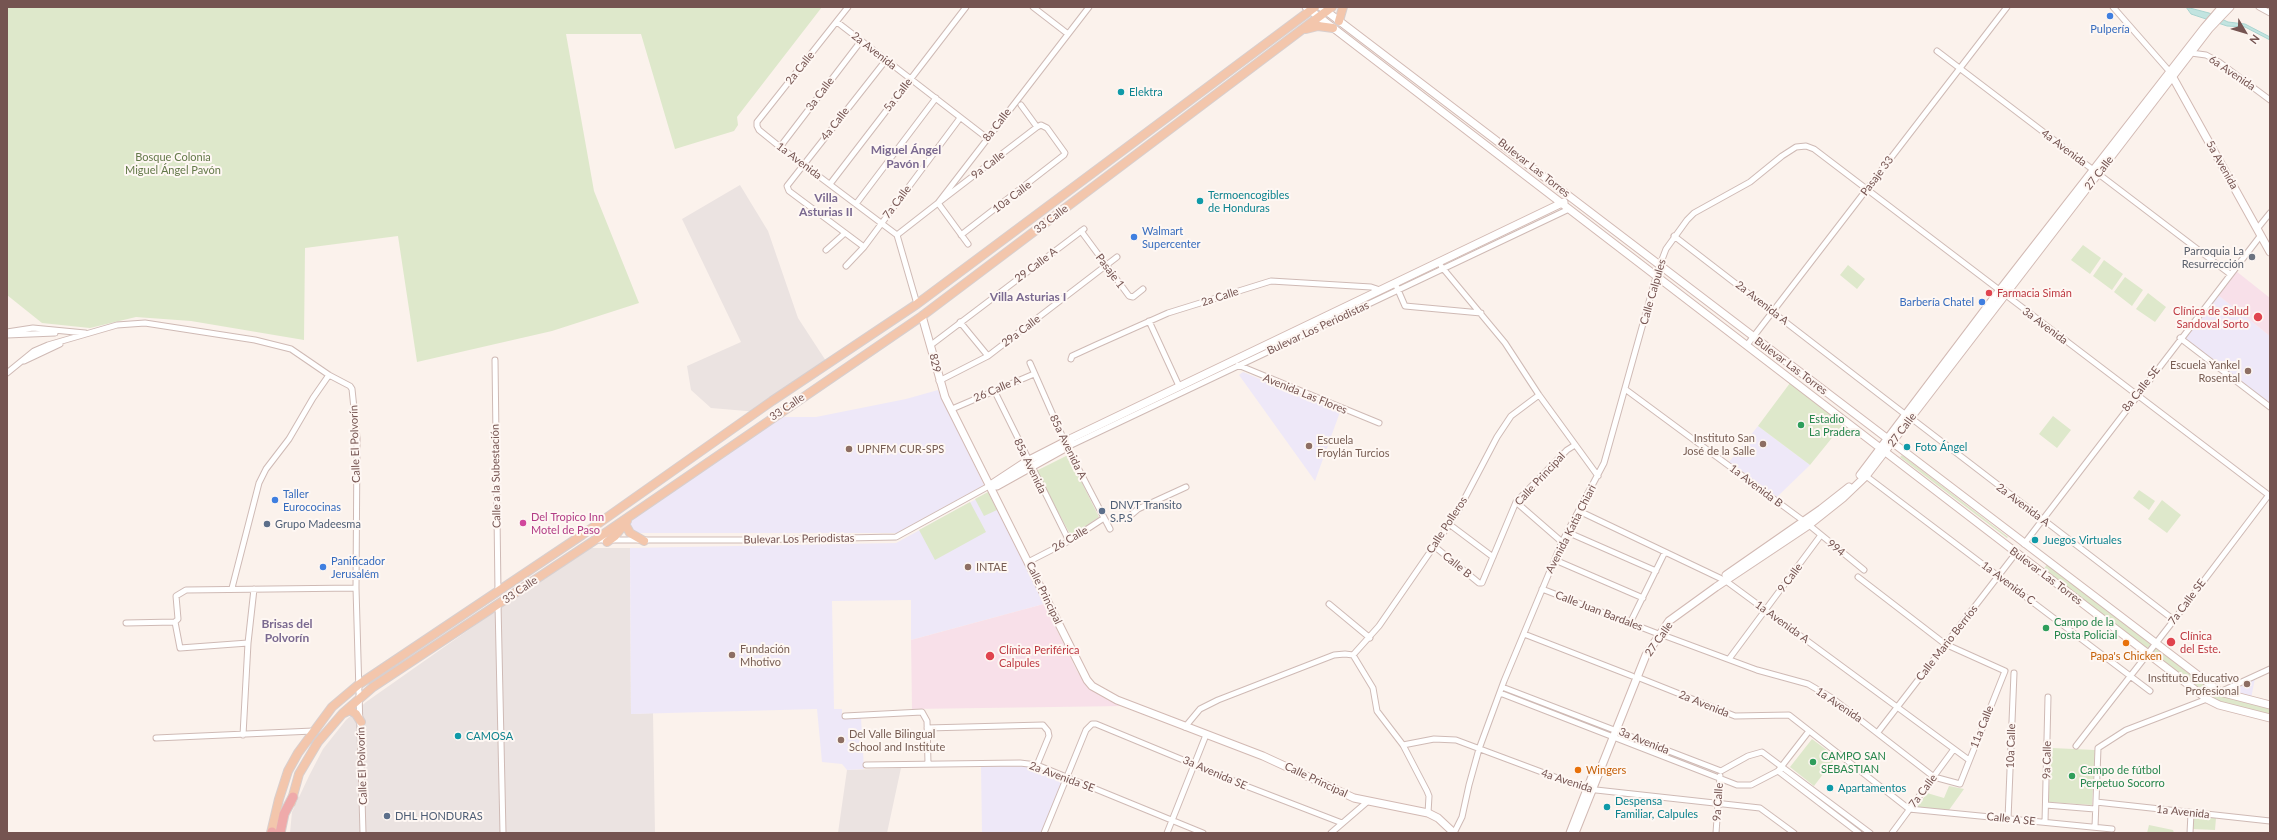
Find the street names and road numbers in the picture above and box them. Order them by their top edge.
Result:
street label: 2a Avenida [849,29,899,73]
street label: 2a Calle [783,49,817,87]
street label: 6a Avenida [2206,53,2258,93]
street label: 3a Calle [803,75,837,113]
street label: 5a Calle [881,76,915,114]
street label: 4a Calle [818,105,852,143]
street label: 8a Calle [980,106,1014,144]
street label: 4a Avenida [2039,127,2089,169]
street label: Bulevar Las Torres [1495,136,1573,200]
street label: 5a Avenida [2203,138,2241,192]
street label: 1a Avenida [774,140,824,182]
street label: 9a Calle [969,148,1007,182]
street label: 27 Calle [2082,153,2116,193]
street label: Pasaje 33 [1858,154,1896,198]
street label: 10a Calle [990,178,1034,216]
street label: 7a Calle [880,183,914,221]
street label: 33 Calle [1031,202,1071,236]
street label: 29 Calle A [1012,245,1060,285]
street label: Pasaje 1 [1093,251,1127,291]
street label: Calle Calpules [1637,258,1669,326]
street label: 2a Avenida A [1733,278,1791,328]
street label: 2a Calle [1200,285,1240,309]
street label: Bulevar Los Periodistas [1265,299,1371,357]
street label: 3a Avenida [2020,305,2070,347]
street label: 29a Calle [999,312,1043,350]
street label: Bulevar Las Torres [1752,334,1830,398]
street label: 829 [926,352,944,374]
street label: 8a Calle SE [2119,364,2163,414]
street label: Avenida Las Flores [1261,371,1349,417]
street label: 26 Calle A [972,373,1022,405]
street label: 33 Calle [767,391,807,423]
street label: Calle El Polvorín [347,405,363,483]
street label: 27 Calle [1885,410,1919,450]
street label: 85a Avenida A [1047,413,1089,481]
street label: Calle a la Subestación [488,424,504,528]
street label: 85a Avenida [1011,436,1049,496]
street label: Calle Principal [1512,450,1568,508]
street label: 1a Avenida B [1727,462,1785,510]
street label: 2a Avenida A [1994,481,2052,529]
street label: Avenida Katia Chiari [1543,483,1599,575]
street label: Calle Polleros [1424,494,1470,556]
street label: 26 Calle [1050,523,1090,555]
street label: Bulevar Los Periodistas [743,531,855,547]
street label: 994 [1824,537,1848,559]
street label: Bulevar Las Torres [2007,544,2085,608]
street label: Calle B [1440,549,1474,581]
street label: 1a Avenida C [1979,559,2037,607]
street label: Calle Principal [1023,560,1065,626]
street label: 9 Calle [1775,561,1805,595]
street label: 33 Calle [500,574,540,606]
street label: 7a Calle SE [2166,577,2208,627]
street label: Calle Juan Bardales [1553,588,1645,634]
street label: 1a Avenida A [1752,598,1812,646]
street label: Calle Mario Berríos [1913,603,1981,683]
street label: 27 Calle [1642,619,1676,659]
street label: 1a Avenida [1813,685,1865,725]
street label: 2a Avenida [1677,688,1731,720]
street label: 11a Calle [1967,704,1997,750]
street label: 10a Calle [2004,723,2018,769]
street label: 3a Avenida [1617,725,1671,757]
street label: Calle El Polvorín [354,727,370,805]
street label: 9a Calle [2040,741,2054,779]
street label: 3a Avenida SE [1181,754,1249,792]
street label: 2a Avenida SE [1028,759,1096,795]
street label: Calle Principal [1282,760,1350,800]
street label: 4a Avenida [1540,766,1594,796]
street label: 7a Calle [1906,772,1940,810]
street label: 9a Calle [1710,782,1726,822]
street label: 1a Avenida [2156,803,2210,821]
street label: Calle A SE [1986,810,2036,828]

